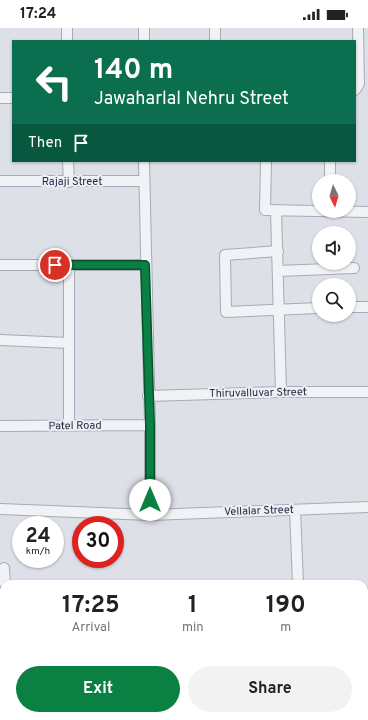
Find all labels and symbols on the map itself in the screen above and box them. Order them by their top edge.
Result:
north arrow [312,174,356,218]
street label: Rajaji Street [42,175,102,189]
pin [38,248,72,282]
street label: Thiruvalluvar Street [209,385,307,401]
street label: Patel Road [48,419,102,433]
position arrow [129,479,171,521]
street label: Vellalar Street [224,503,294,519]
speed limit sign: 30 [72,516,124,568]

